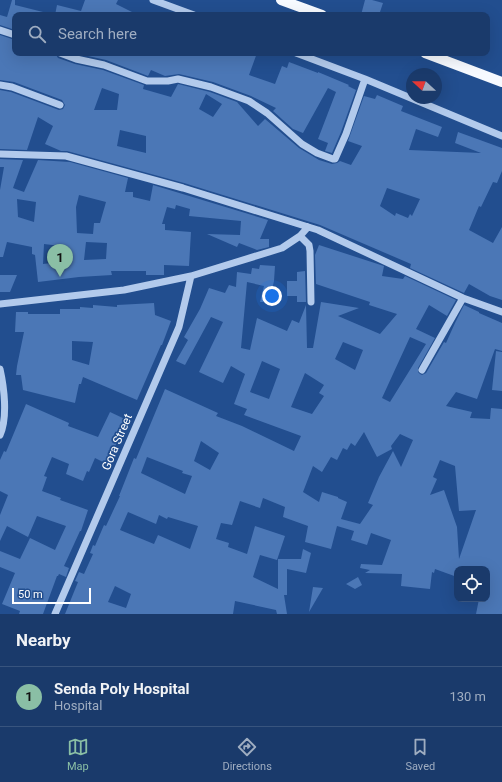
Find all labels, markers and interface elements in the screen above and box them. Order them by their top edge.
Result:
search box [12,12,490,56]
icon: search [26,23,48,45]
text: Search here [58,25,137,43]
north arrow [406,68,442,104]
pin: 1 [47,244,73,277]
your location [262,286,282,306]
street label: Gora Street [99,412,135,472]
map controls [454,566,490,602]
button: locate [454,566,490,602]
scale bar [12,586,91,605]
text: 50 m [18,588,43,601]
text: Nearby [16,630,71,650]
text: Senda Poly Hospital [54,680,189,698]
text: 1 [25,689,33,704]
text: 130 m [449,689,486,704]
text: Hospital [54,698,102,713]
tab: Map [67,736,89,773]
tab: Directions [222,736,272,773]
tab: Saved [405,736,435,773]

